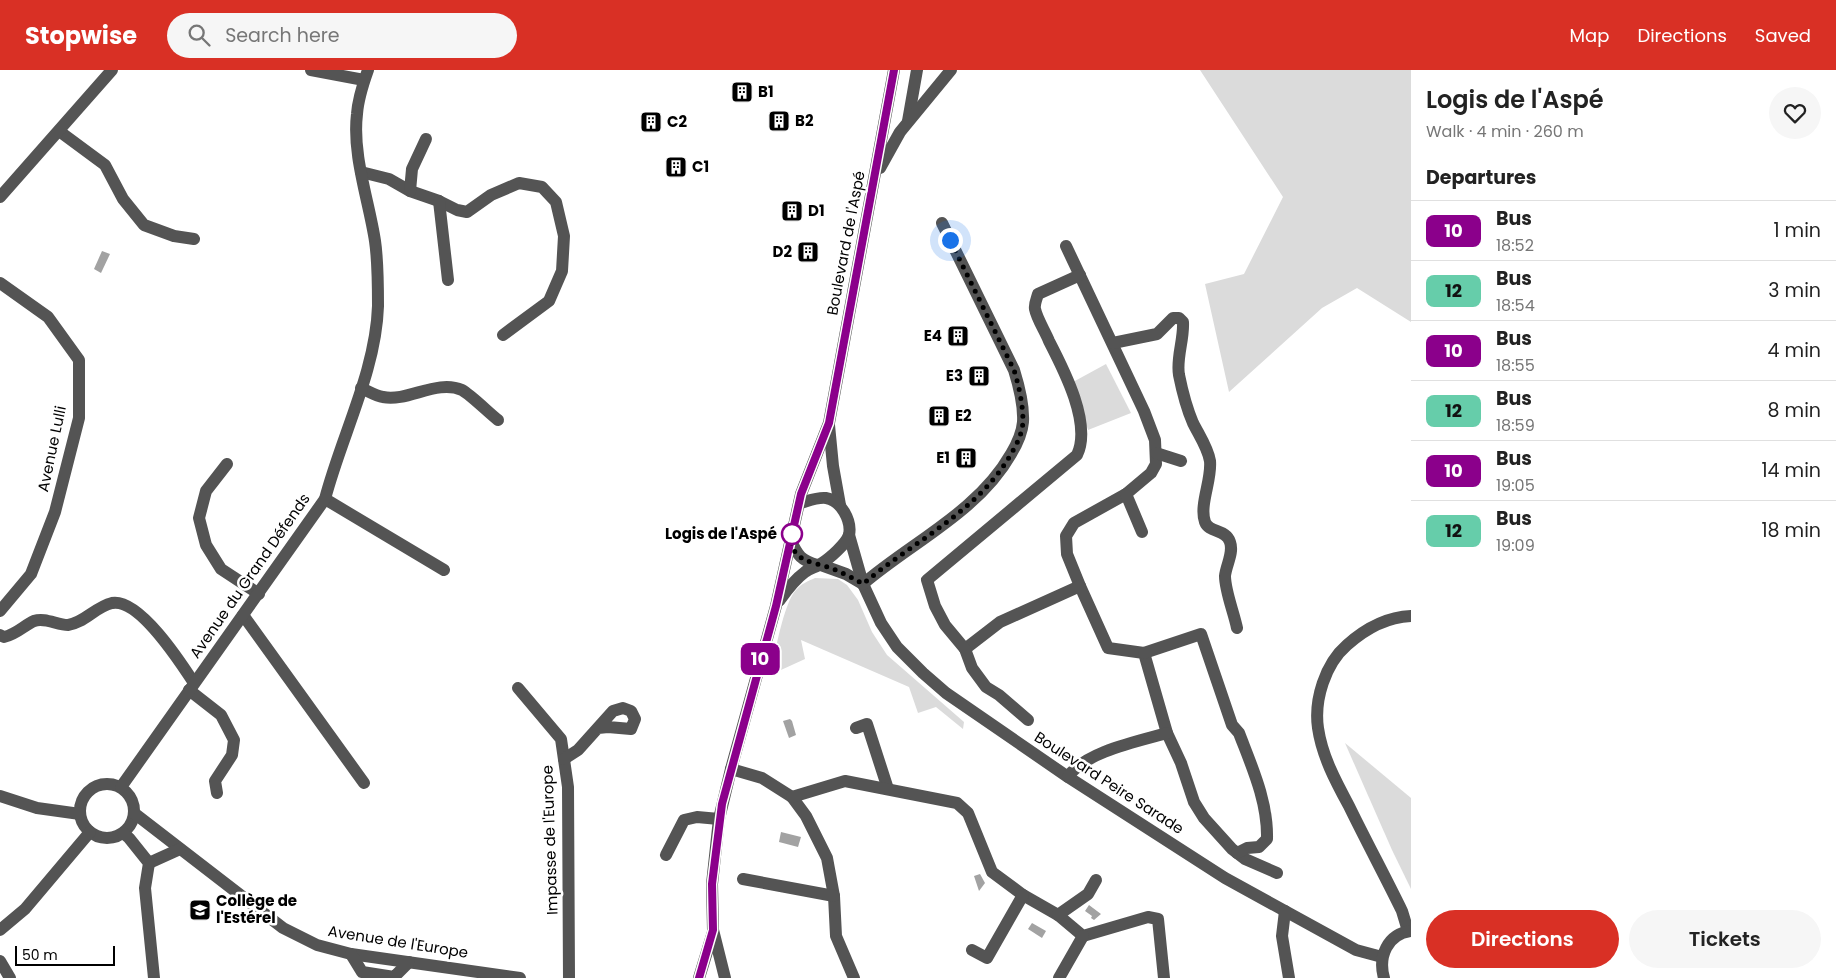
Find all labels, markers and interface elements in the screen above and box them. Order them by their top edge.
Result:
search box [167,13,517,58]
text: Stopwise [25,19,137,52]
icon: search [185,21,213,49]
text: Search here [225,22,340,49]
text: Map [1570,23,1609,48]
text: Directions [1637,23,1727,48]
text: Saved [1755,23,1811,48]
building icon: B1 [730,80,754,104]
place label: B1 [758,81,774,102]
text: Logis de l'Aspé [1426,83,1604,116]
button: heart [1769,87,1821,139]
building icon: B2 [767,109,791,133]
building icon: C2 [639,110,663,134]
place label: B2 [795,110,814,131]
place label: C2 [667,111,687,132]
text: Walk · 4 min · 260 m [1426,120,1584,143]
building icon: C1 [664,155,688,179]
place label: C1 [692,156,709,177]
text: Departures [1426,164,1536,191]
street label: Boulevard de l'Aspé [821,169,870,317]
building icon: D1 [780,199,804,223]
place label: D1 [808,200,825,221]
text: Bus [1496,205,1532,232]
text: 1 min [1773,217,1821,244]
text: 10 [1444,218,1463,243]
your location [938,228,963,253]
text: 18:52 [1496,234,1534,257]
building icon: D2 [796,240,820,264]
place label: D2 [773,241,792,262]
text: Bus [1496,265,1532,292]
text: 3 min [1768,277,1821,304]
text: 12 [1445,278,1462,303]
text: 18:54 [1496,294,1535,317]
building icon: E4 [946,324,970,348]
place label: E4 [924,325,942,346]
text: Bus [1496,325,1532,352]
text: 4 min [1768,337,1821,364]
text: 10 [1444,338,1463,363]
text: 18:55 [1496,354,1535,377]
building icon: E3 [967,364,991,388]
place label: E3 [946,365,963,386]
text: Bus [1496,385,1532,412]
text: 8 min [1768,397,1821,424]
text: 12 [1445,398,1462,423]
street label: Avenue Lulli [32,404,71,494]
building icon: E2 [927,404,951,428]
place label: E2 [955,405,972,426]
text: 18:59 [1496,414,1535,437]
text: Bus [1496,445,1532,472]
building icon: E1 [954,446,978,470]
place label: E1 [936,447,950,468]
text: 14 min [1761,457,1821,484]
text: 10 [1444,458,1463,483]
text: 19:05 [1496,474,1535,497]
street label: Avenue du Grand Défends [185,489,315,662]
text: Bus [1496,505,1532,532]
text: 18 min [1761,517,1821,544]
text: 12 [1445,518,1462,543]
place label: Logis de l'Aspé [665,523,777,544]
marker: Logis de l'Aspé [781,523,803,545]
text: 19:09 [1496,534,1535,557]
line badge: 10 [738,643,782,675]
text: 10 [751,646,769,671]
street label: Boulevard Peire Sarade [1030,726,1188,839]
street label: Impasse de l'Europe [536,765,563,915]
place label: Collège de l'Estérel [216,890,297,928]
school or university icon: Collège de l'Estérel [188,898,212,922]
button: Directions [1426,910,1619,968]
button: Tickets [1629,910,1821,968]
street label: Avenue de l'Europe [326,920,470,963]
scale bar [15,943,115,966]
text: 50 m [22,945,58,965]

